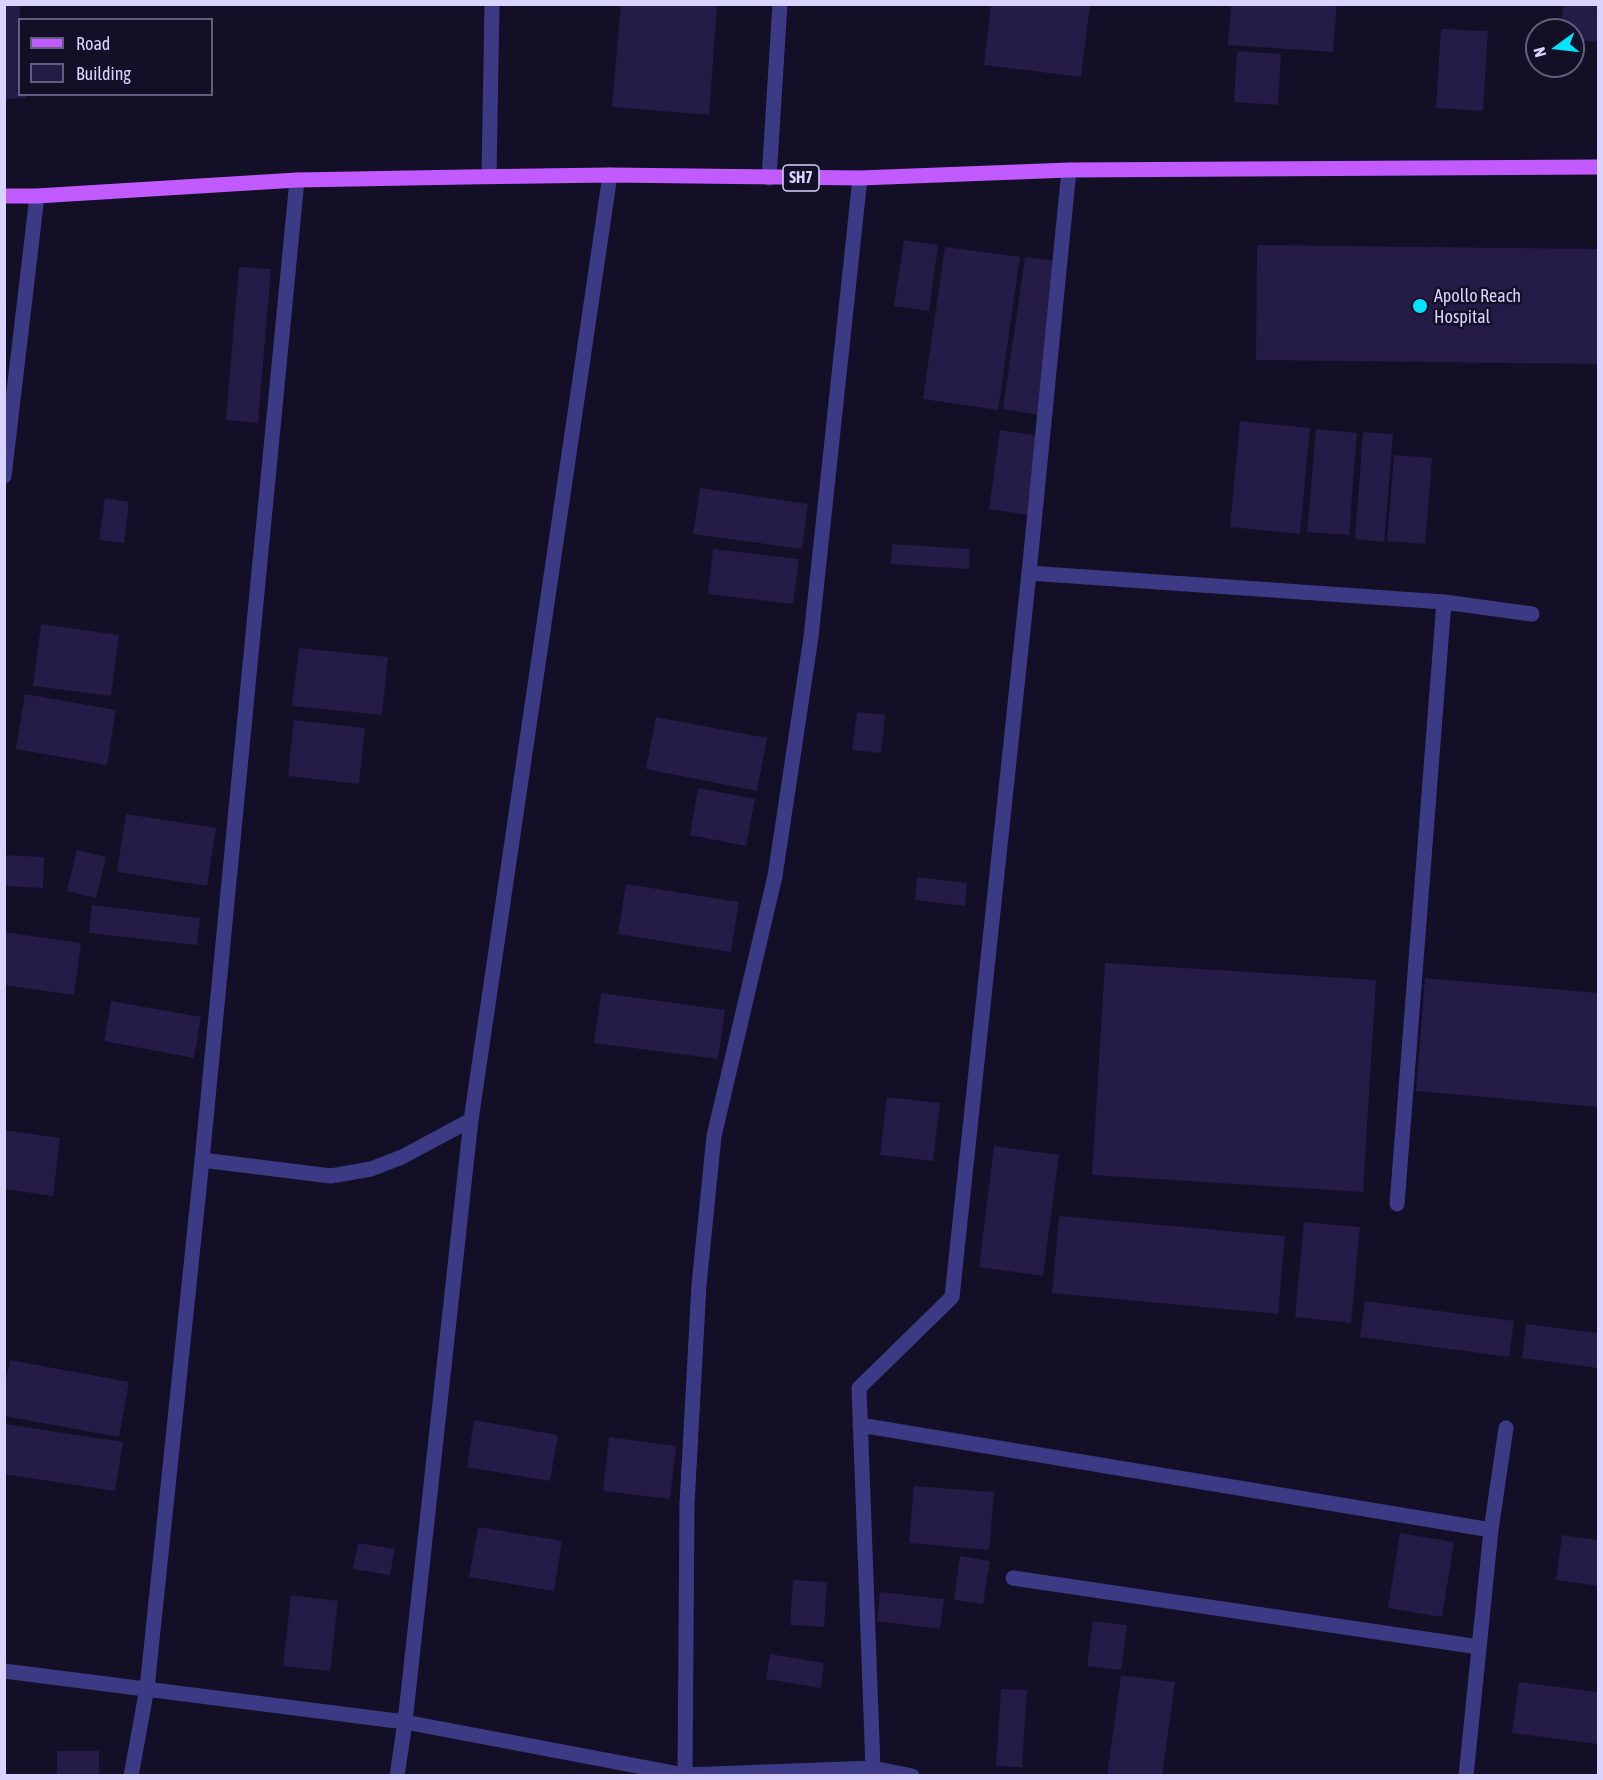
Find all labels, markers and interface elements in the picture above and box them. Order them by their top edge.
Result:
legend [18,18,213,96]
north arrow [1525,18,1585,78]
text: Road [76,33,110,54]
text: N [1530,45,1549,59]
text: Building [76,63,131,84]
road number: SH7 [783,165,819,191]
place label: Apollo Reach Hospital [1434,285,1521,328]
marker: Apollo Reach Hospital [1411,297,1429,315]

